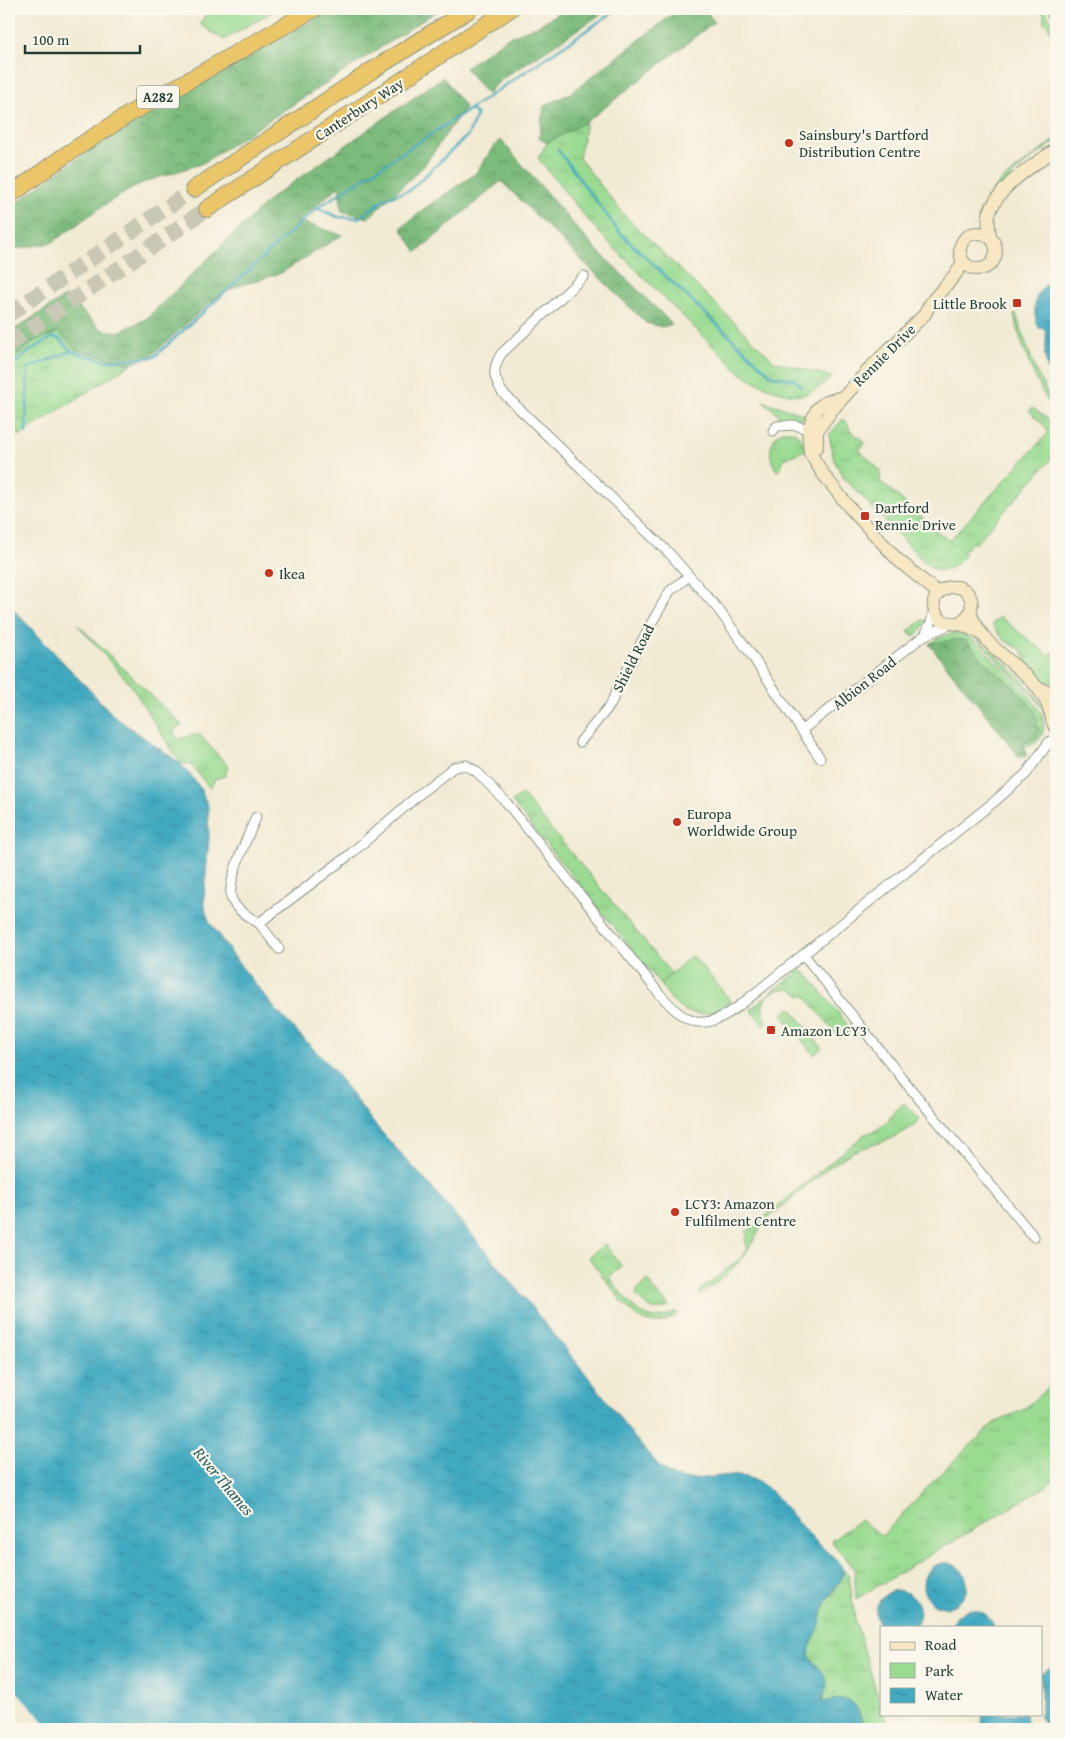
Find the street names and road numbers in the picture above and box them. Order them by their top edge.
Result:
street label: Canterbury Way [311,72,408,146]
road number: A282 [137,85,179,108]
street label: Rennie Drive [848,319,920,391]
street label: Shield Road [607,620,659,696]
street label: Albion Road [828,651,900,715]

